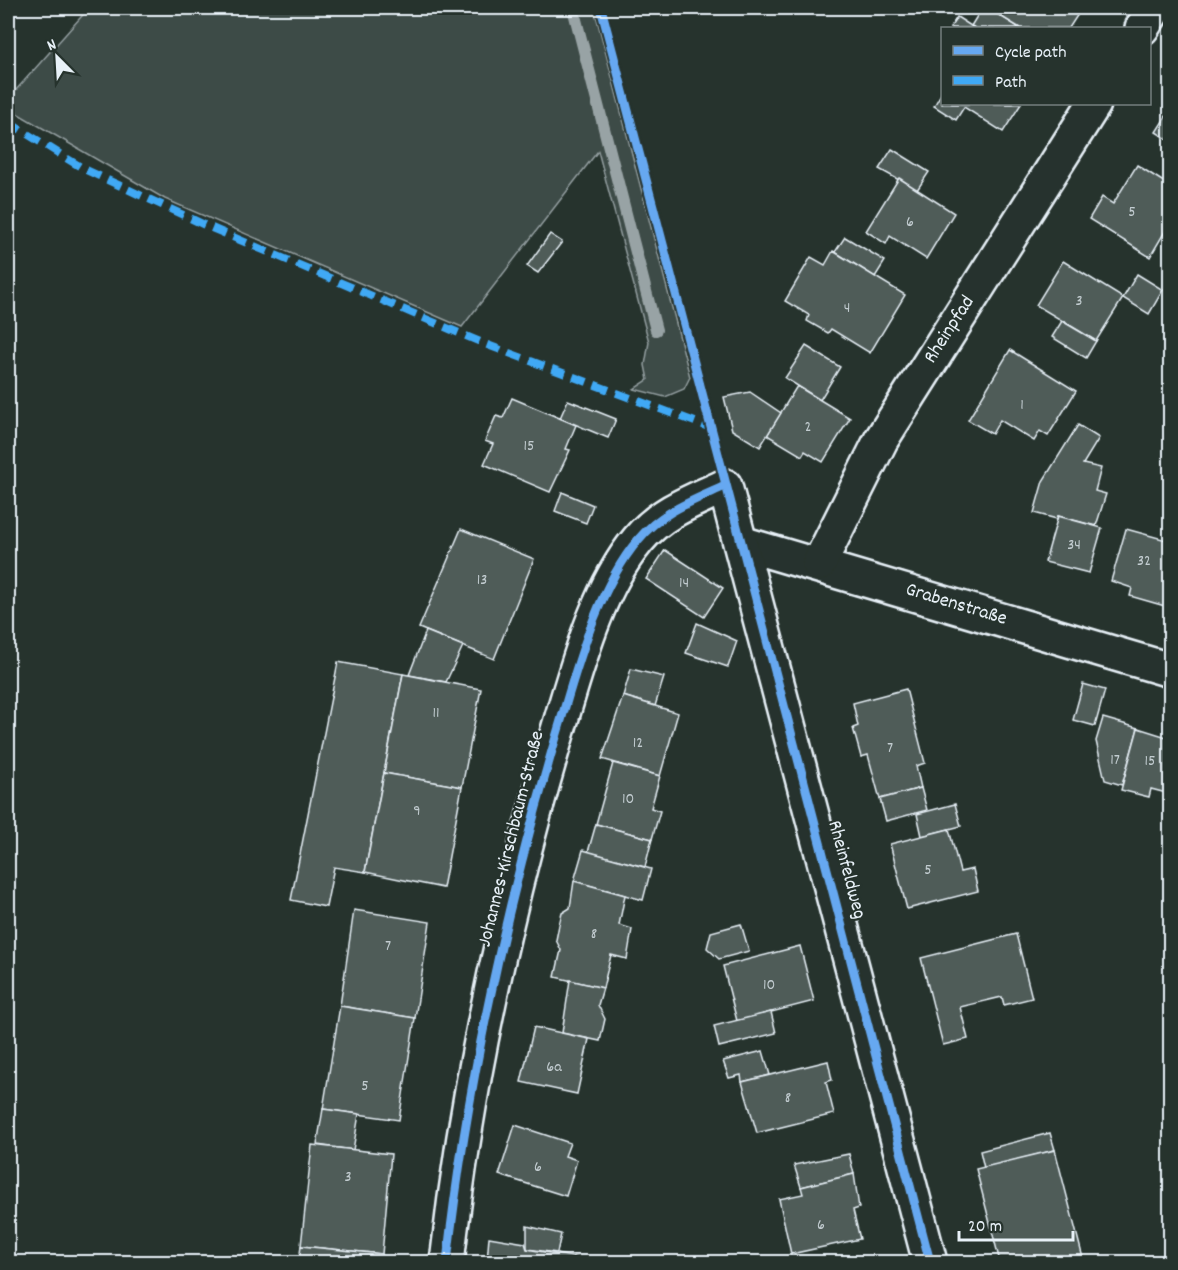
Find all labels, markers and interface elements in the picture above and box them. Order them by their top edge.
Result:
north arrow [27,27,87,87]
legend [941,27,1151,105]
text: N [44,33,60,58]
text: Cycle path [995,41,1066,66]
text: Path [995,71,1027,96]
house number: 5 [1128,201,1136,224]
house number: 6 [906,211,914,234]
house number: 3 [1075,290,1083,313]
street label: Rheinpfad [918,291,982,369]
house number: 4 [844,297,850,320]
house number: 1 [1020,394,1024,417]
house number: 2 [805,416,812,439]
house number: 15 [524,435,534,458]
house number: 34 [1067,534,1081,557]
house number: 32 [1137,550,1151,573]
house number: 13 [477,569,487,592]
house number: 14 [679,572,689,595]
street label: Grabenstraße [902,576,1010,634]
house number: 11 [432,702,440,725]
street label: Johannes-Kirschbaum-Straße [472,728,552,950]
house number: 12 [633,732,643,755]
house number: 7 [887,737,893,760]
house number: 17 [1110,749,1120,772]
house number: 15 [1145,750,1155,773]
house number: 10 [622,788,634,811]
house number: 9 [413,800,421,823]
street label: Rheinfeldweg [819,818,873,922]
house number: 5 [924,859,932,882]
house number: 8 [591,923,597,946]
house number: 7 [385,935,391,958]
house number: 10 [763,974,775,997]
house number: 6a [546,1056,562,1079]
house number: 5 [361,1075,369,1098]
house number: 8 [785,1087,791,1110]
house number: 6 [534,1156,542,1179]
house number: 3 [344,1166,352,1189]
scale bar [959,1204,1073,1242]
house number: 6 [817,1214,825,1237]
text: 20 m [968,1215,1002,1240]

